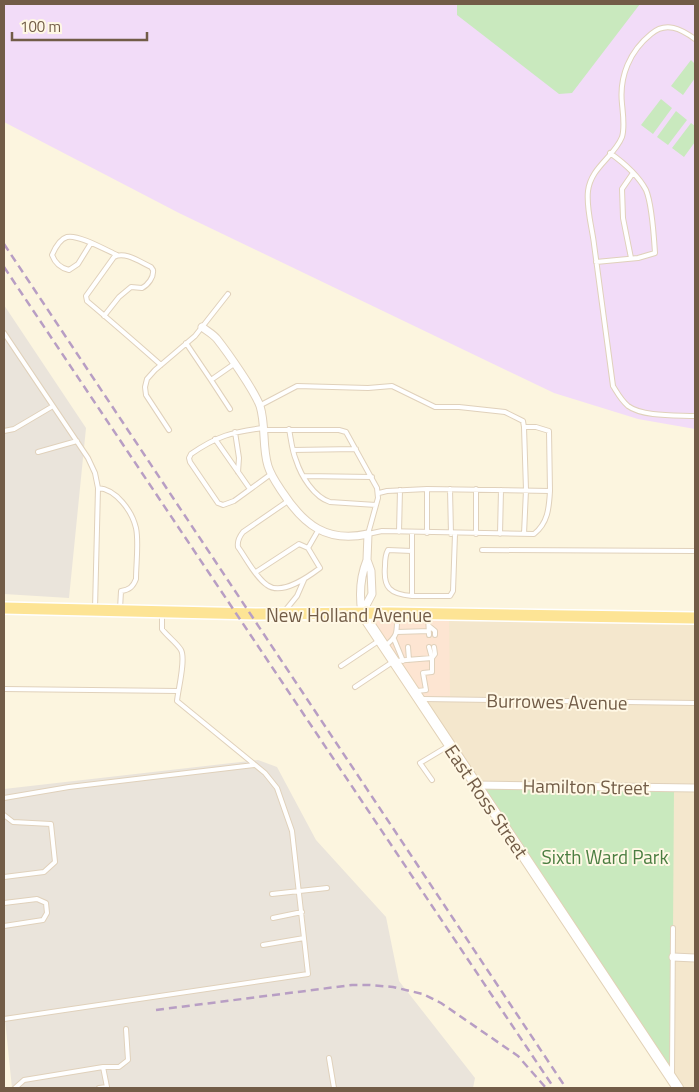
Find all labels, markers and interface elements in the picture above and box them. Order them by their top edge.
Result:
scale bar [12,10,148,42]
text: 100 m [20,15,61,38]
street label: New Holland Avenue [266,600,432,629]
street label: Burrowes Avenue [486,685,628,717]
street label: East Ross Street [438,738,536,864]
street label: Hamilton Street [522,770,650,802]
park label: Sixth Ward Park [541,842,669,871]

